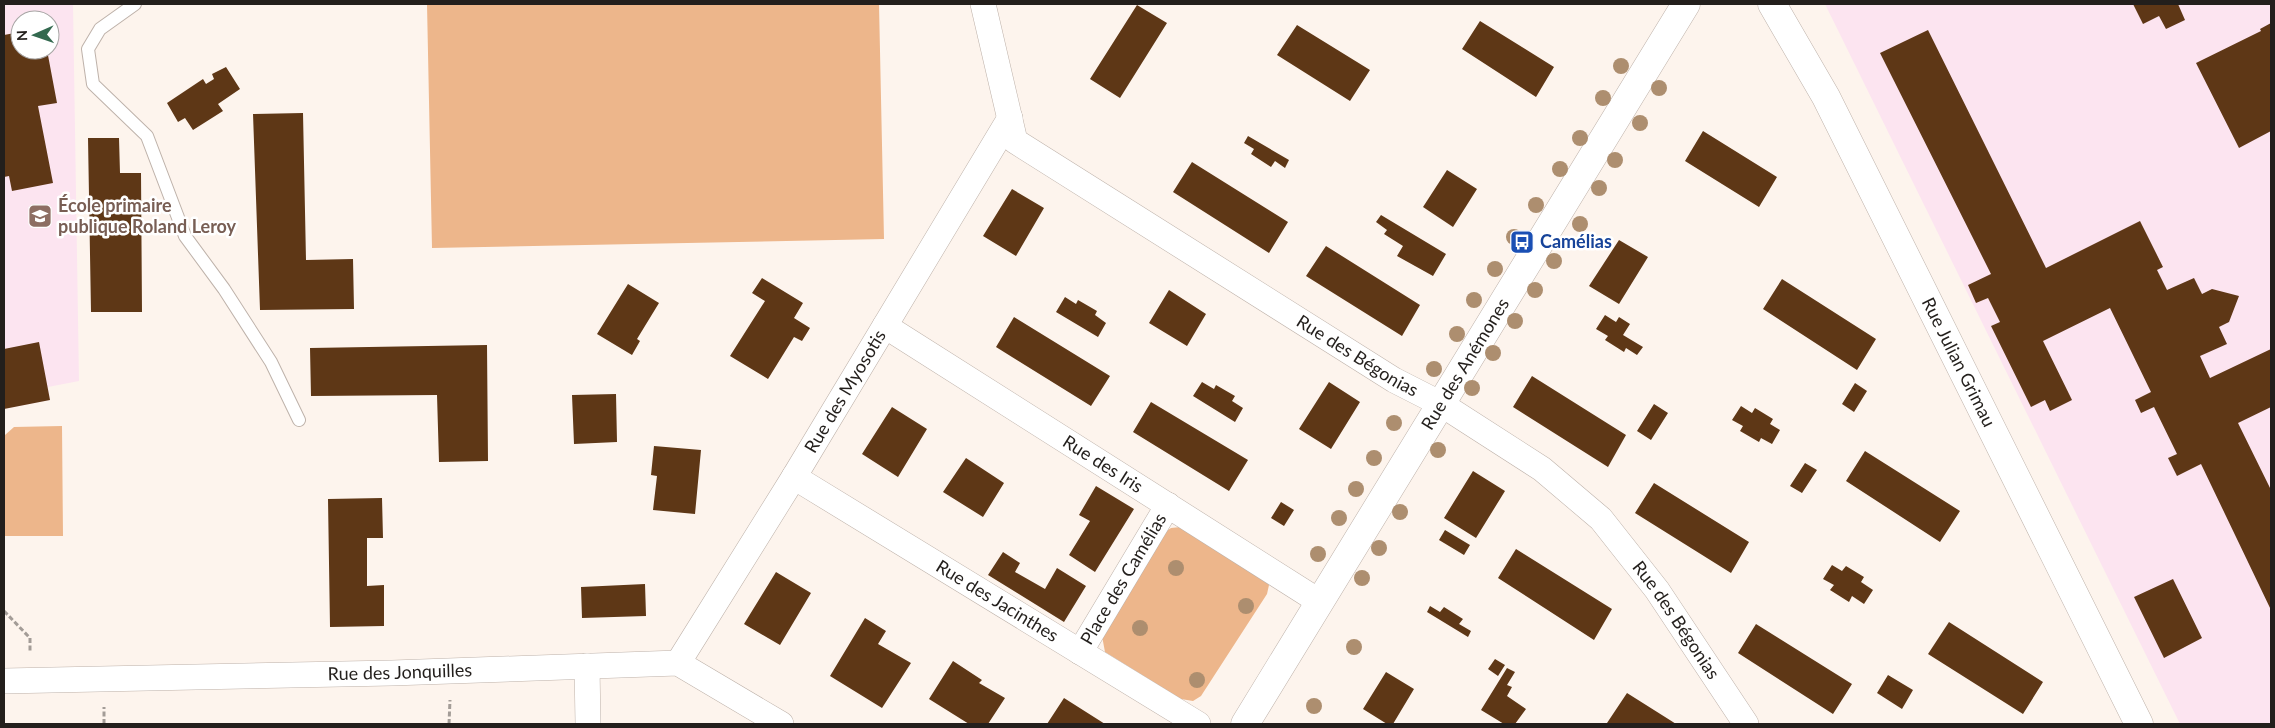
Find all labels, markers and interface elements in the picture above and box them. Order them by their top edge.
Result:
north arrow [10,10,60,60]
text: N [13,30,30,41]
place label: École primaire publique Roland Leroy [58,194,237,237]
school or university icon: École primaire publique Roland Leroy [27,203,53,229]
bus stop icon: Camélias [1509,229,1535,255]
place label: Camélias [1540,230,1612,252]
street label: Rue des Anémones [1416,293,1513,434]
street label: Rue Julian Grimau [1918,293,2001,430]
street label: Rue des Bégonias [1293,310,1422,401]
street label: Rue des Myosotis [799,325,890,456]
street label: Rue des Iris [1059,430,1148,497]
street label: Place des Camélias [1075,509,1171,648]
street label: Rue des Jacinthes [932,555,1063,646]
street label: Rue des Bégonias [1628,556,1725,683]
street label: Rue des Jonquilles [327,658,473,684]

